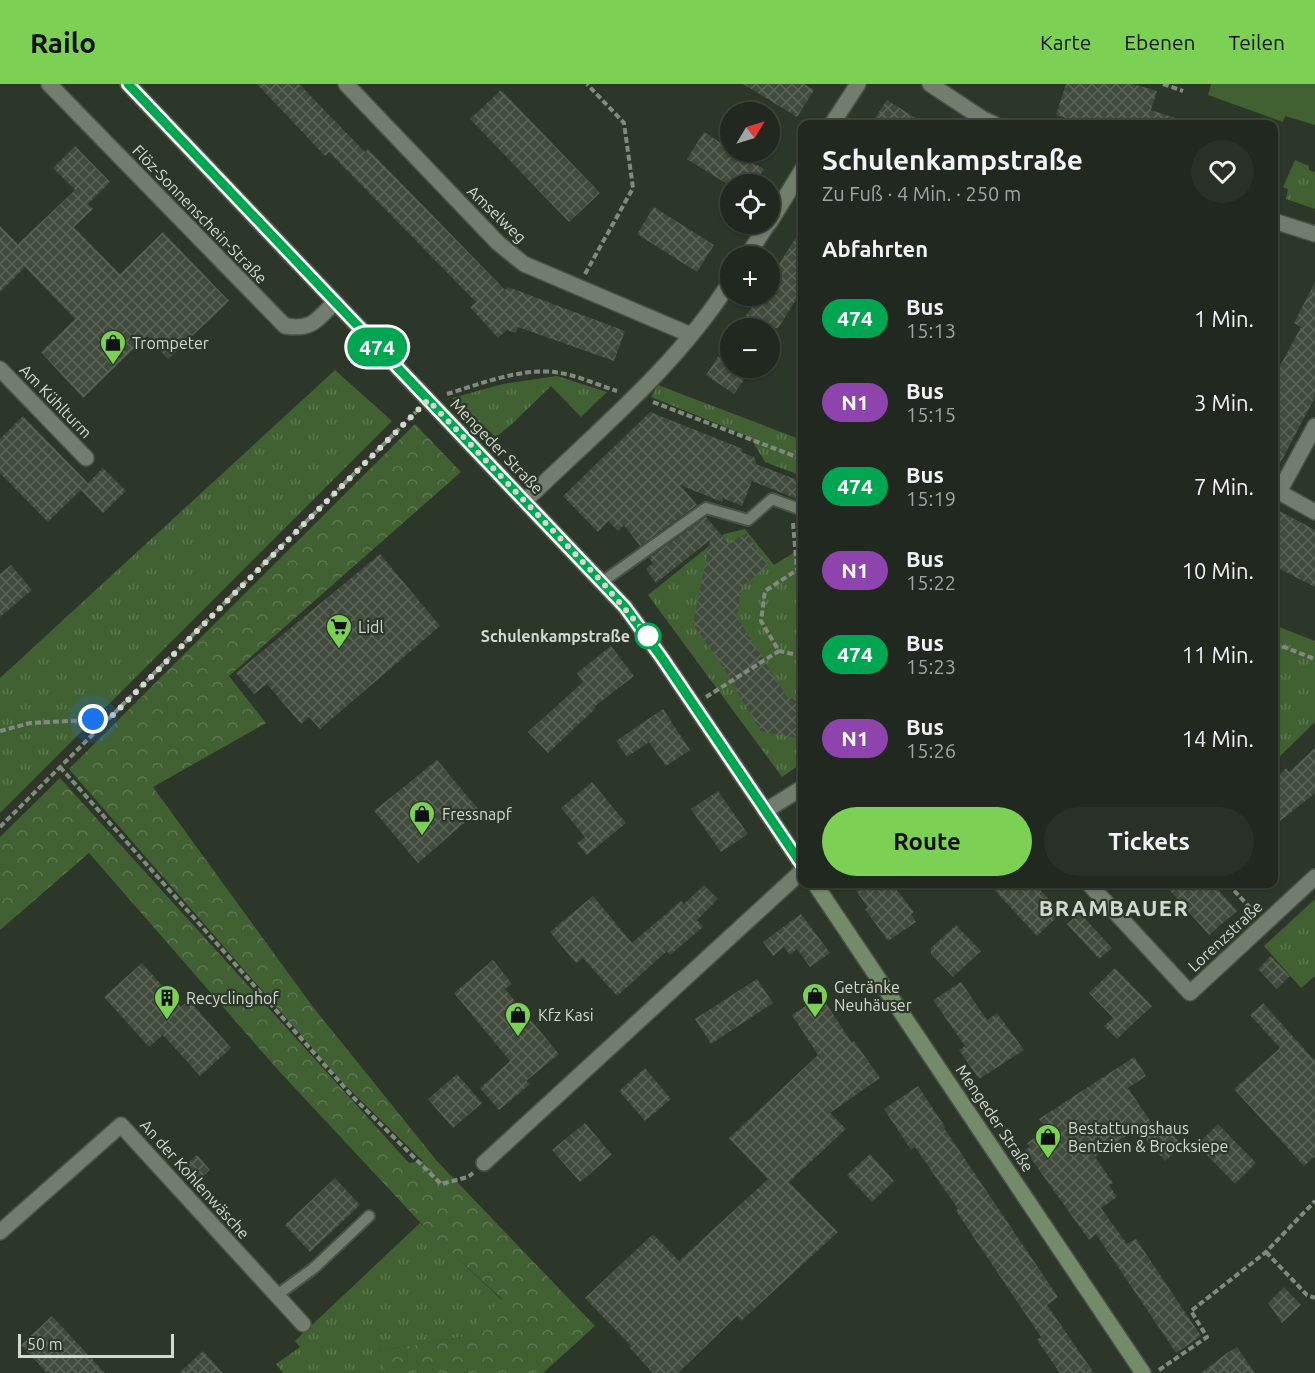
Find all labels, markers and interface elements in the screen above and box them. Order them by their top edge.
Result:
text: Railo [30,27,96,58]
text: Karte [1040,30,1091,54]
text: Ebenen [1124,30,1196,54]
text: Teilen [1229,30,1285,54]
north arrow [720,102,780,162]
map controls [720,102,780,378]
button: heart [1191,140,1254,203]
street label: Flöz-Sonnenschein-Straße [129,141,271,287]
text: Schulenkampstraße [822,144,1083,175]
button: locate [720,174,780,234]
street label: Amselweg [464,182,530,246]
text: Zu Fuß · 4 Min. · 250 m [822,182,1021,205]
text: Abfahrten [822,236,928,261]
button: + [720,246,780,306]
text: Bus [906,294,944,319]
text: 474 [837,306,873,330]
text: 1 Min. [1194,306,1254,331]
button: − [720,318,780,378]
text: 15:13 [906,319,956,342]
shop icon: Trompeter [98,328,128,366]
line badge: 474 [342,328,412,366]
place label: Trompeter [132,334,209,352]
text: 474 [359,335,395,359]
street label: Am Kühlturm [16,360,96,442]
text: Bus [906,378,944,403]
text: N1 [841,390,869,414]
text: 3 Min. [1194,390,1254,415]
street label: Mengeder Straße [447,395,547,497]
text: 15:15 [906,403,956,426]
text: Bus [906,462,944,487]
text: 474 [837,474,873,498]
text: 7 Min. [1194,474,1254,499]
text: 15:19 [906,487,956,510]
text: Bus [906,546,944,571]
text: N1 [841,558,869,582]
text: 10 Min. [1182,558,1254,583]
text: 15:22 [906,571,956,594]
supermarket icon: Lidl [324,612,354,650]
place label: Lidl [358,618,384,636]
marker: Schulenkampstraße [635,623,661,649]
place label: Schulenkampstraße [481,627,630,645]
text: Bus [906,630,944,655]
text: 474 [837,642,873,666]
text: 11 Min. [1182,642,1254,667]
text: 15:23 [906,655,956,678]
your location [78,704,108,734]
text: Bus [906,714,944,739]
text: N1 [841,726,869,750]
text: 14 Min. [1182,726,1254,751]
text: 15:26 [906,739,956,762]
shop icon: Fressnapf [407,799,437,837]
place label: Fressnapf [442,805,513,823]
button: Route [822,807,1032,876]
button: Tickets [1044,807,1254,876]
district label: BRAMBAUER [1039,895,1189,920]
street label: Lorenzstraße [1184,897,1266,975]
place label: Getränke Neuhäuser [834,978,912,1014]
shop icon: Getränke Neuhäuser [800,981,830,1019]
building icon: Recyclinghof [152,983,182,1021]
place label: Recyclinghof [186,989,279,1007]
shop icon: Kfz Kasi [503,1000,533,1038]
place label: Kfz Kasi [538,1006,594,1024]
street label: Mengeder Straße [953,1061,1037,1175]
street label: An der Kohlenwäsche [137,1116,253,1242]
place label: Bestattungshaus Bentzien & Brocksiepe [1068,1119,1228,1155]
shop icon: Bestattungshaus Bentzien & Brocksiepe [1033,1122,1063,1160]
scale bar [18,1331,174,1358]
text: 50 m [27,1335,63,1353]

